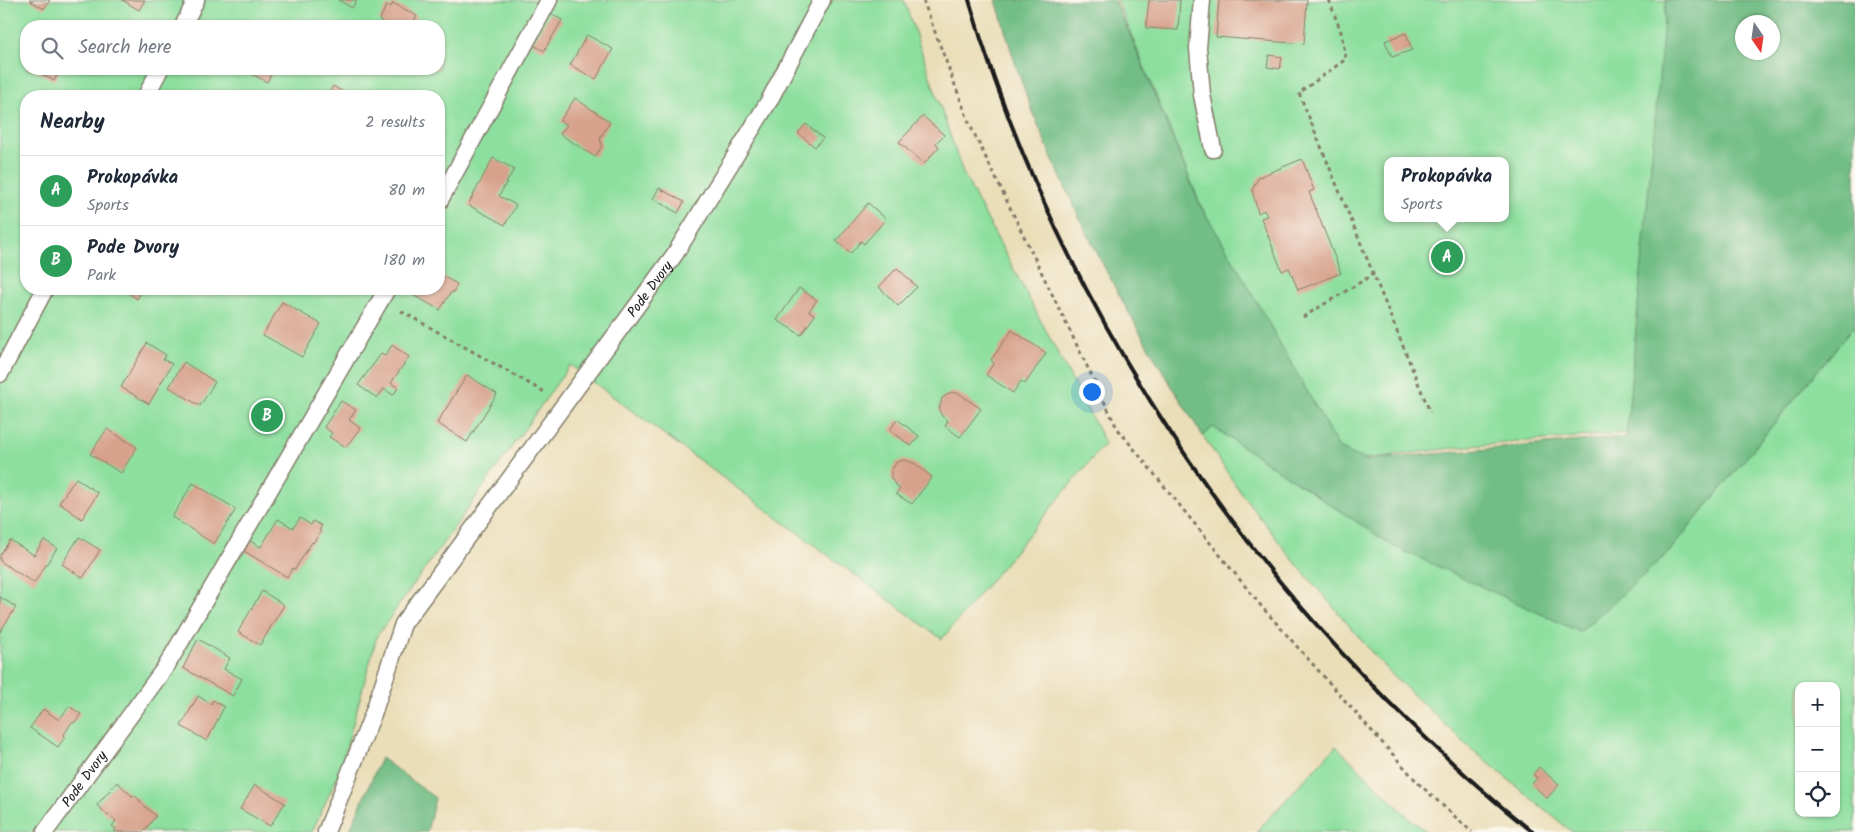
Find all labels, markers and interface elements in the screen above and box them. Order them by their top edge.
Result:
north arrow [1735,15,1780,60]
search box [20,20,445,75]
text: Search here [78,33,172,63]
icon: search [38,34,66,62]
text: Nearby [40,106,105,139]
text: 2 results [365,110,425,135]
popup [1384,157,1509,222]
text: Prokopávka [1401,162,1492,192]
text: Prokopávka [87,163,178,193]
text: A [51,178,61,203]
text: 80 m [388,178,425,203]
text: Sports [1401,192,1443,217]
text: Sports [87,193,129,218]
text: Pode Dvory [87,233,179,263]
pin: A [1431,238,1463,276]
text: B [51,248,61,273]
text: 180 m [383,248,425,273]
street label: Pode Dvory [622,256,679,322]
text: Park [87,263,116,288]
your location [1079,379,1105,405]
pin: B [251,397,283,435]
map controls [1795,682,1840,817]
button: + [1795,682,1840,727]
button: − [1795,727,1840,772]
street label: Pode Dvory [57,746,113,812]
button: locate [1795,772,1840,817]

